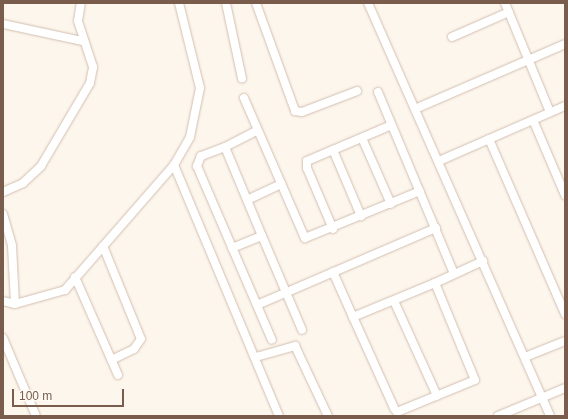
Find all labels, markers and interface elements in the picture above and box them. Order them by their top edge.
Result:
scale bar [14,381,126,407]
text: 100 m [19,389,52,403]

